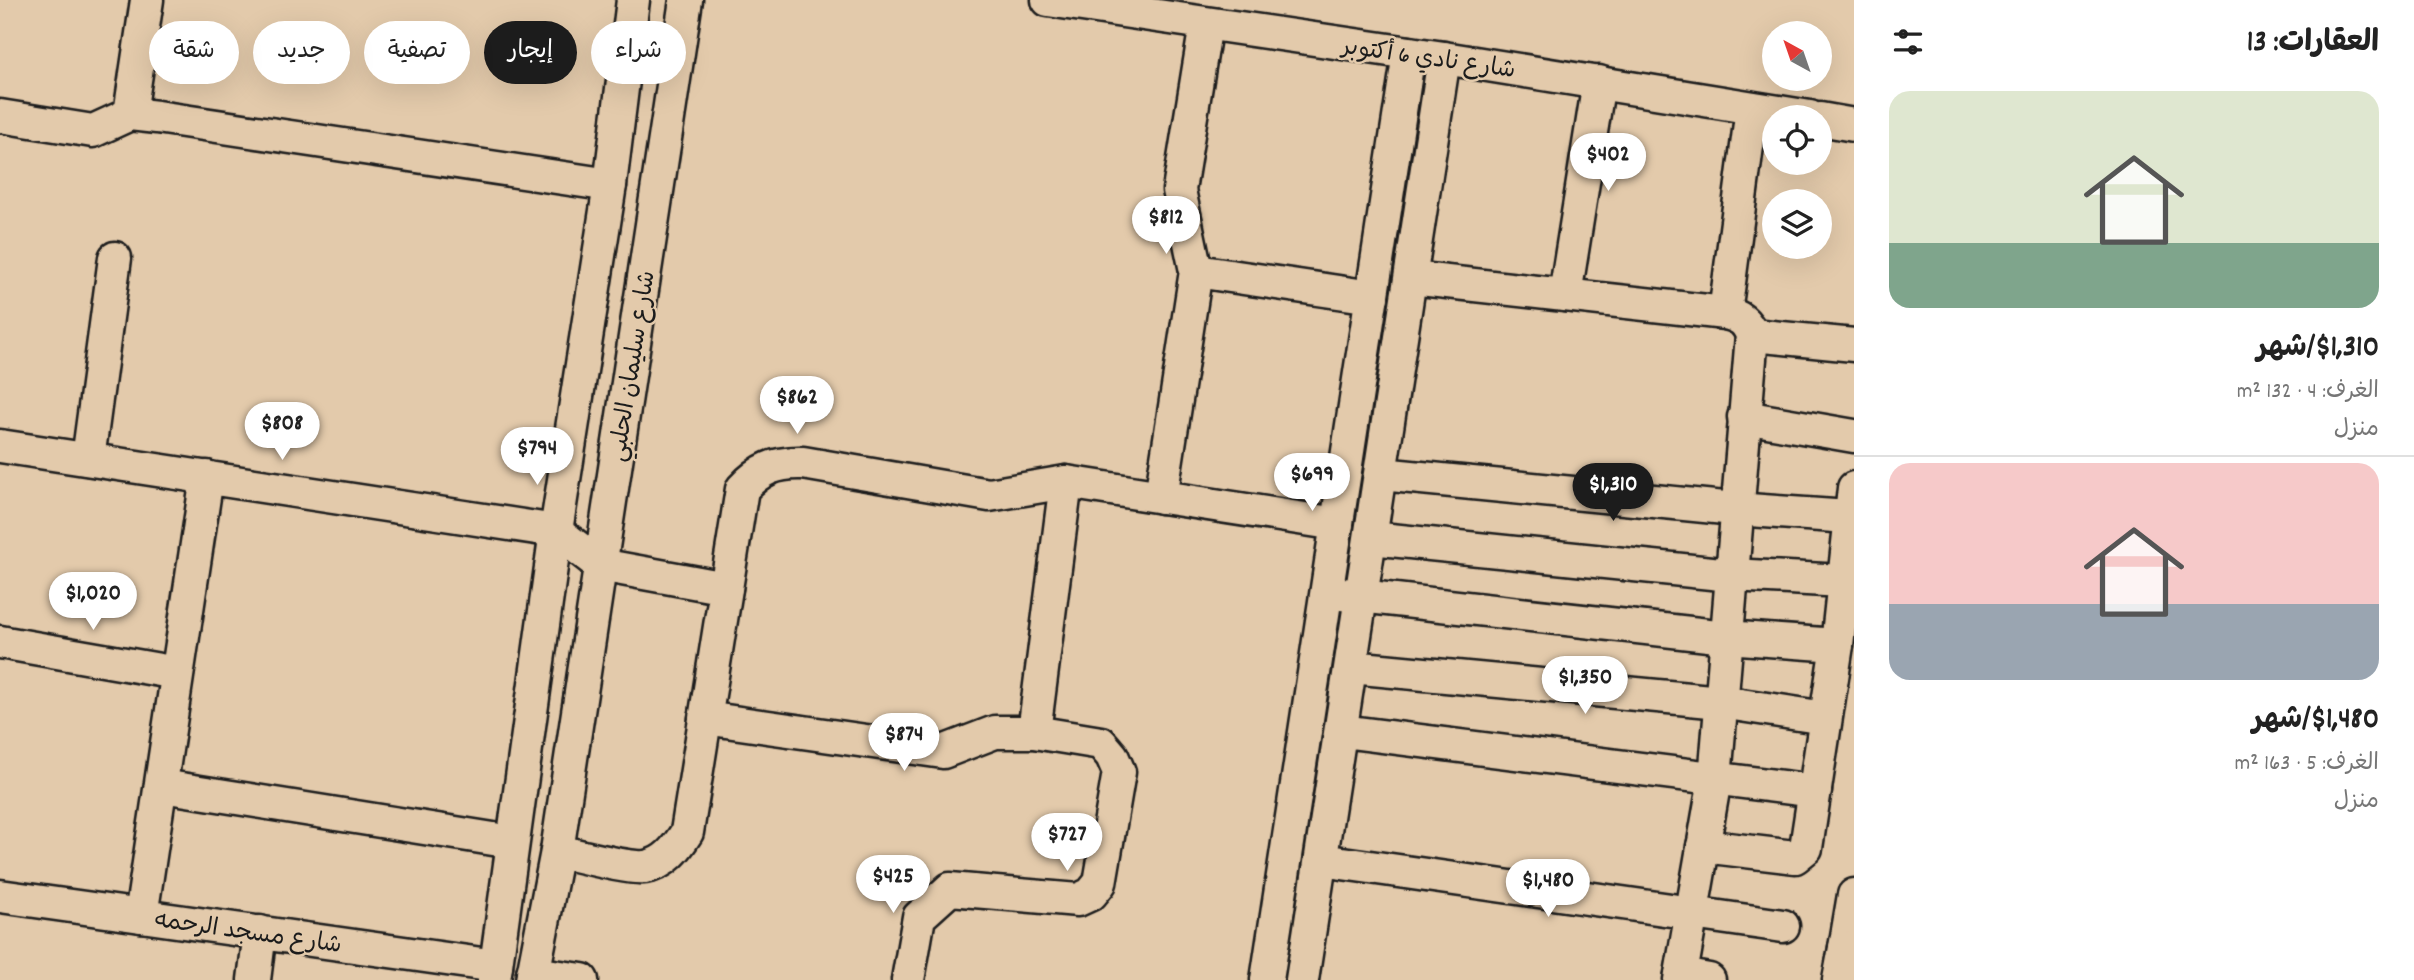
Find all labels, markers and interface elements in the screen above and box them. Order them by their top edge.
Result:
chip: شقة [149,21,239,84]
chip: جديد [253,21,350,84]
chip: تصفية [364,21,470,84]
chip: إيجار [484,21,577,84]
chip: شراء [591,21,686,84]
north arrow [1762,21,1832,91]
map controls [1762,21,1832,259]
icon: filters [1889,23,1927,61]
text: العقارات: 13 [2247,23,2379,66]
street label: شارع نادي 6 أكتوبر [1338,30,1518,89]
button: locate [1762,105,1832,175]
pin: $402 [1567,134,1649,193]
icon: home [2071,137,2197,263]
text: $402 [1586,139,1630,172]
button: layers [1762,189,1832,259]
pin: $812 [1125,196,1207,256]
text: $812 [1148,202,1184,235]
street label: شارع سليمان الحلبي [602,269,667,465]
text: $1,310/شهر [2257,328,2379,371]
pin: $862 [756,376,838,436]
text: الغرف: 4 · 132 m² [2237,376,2379,409]
text: $862 [776,382,818,415]
pin: $808 [241,402,323,462]
text: $808 [261,408,303,441]
text: منزل [2334,414,2379,447]
pin: $794 [496,428,578,487]
text: $794 [517,433,557,466]
pin: $699 [1271,454,1353,513]
text: $699 [1290,459,1334,492]
pin: $1,310 [1556,463,1670,523]
text: $1,310 [1589,469,1637,502]
icon: home [2071,509,2197,635]
pin: $1,020 [36,572,150,632]
text: $1,020 [65,578,121,611]
pin: $1,350 [1528,656,1642,716]
text: $1,350 [1558,662,1612,695]
text: $1,480/شهر [2252,700,2379,743]
pin: $874 [863,714,945,773]
text: $874 [884,719,924,752]
text: الغرف: 5 · 163 m² [2234,748,2379,781]
text: منزل [2334,786,2379,819]
pin: $727 [1026,814,1108,873]
text: $727 [1047,819,1087,852]
pin: $425 [852,856,934,915]
pin: $1,480 [1491,860,1605,919]
text: $425 [872,861,914,894]
text: $1,480 [1522,865,1574,898]
street label: شارع مسجد الرحمه [152,904,344,964]

